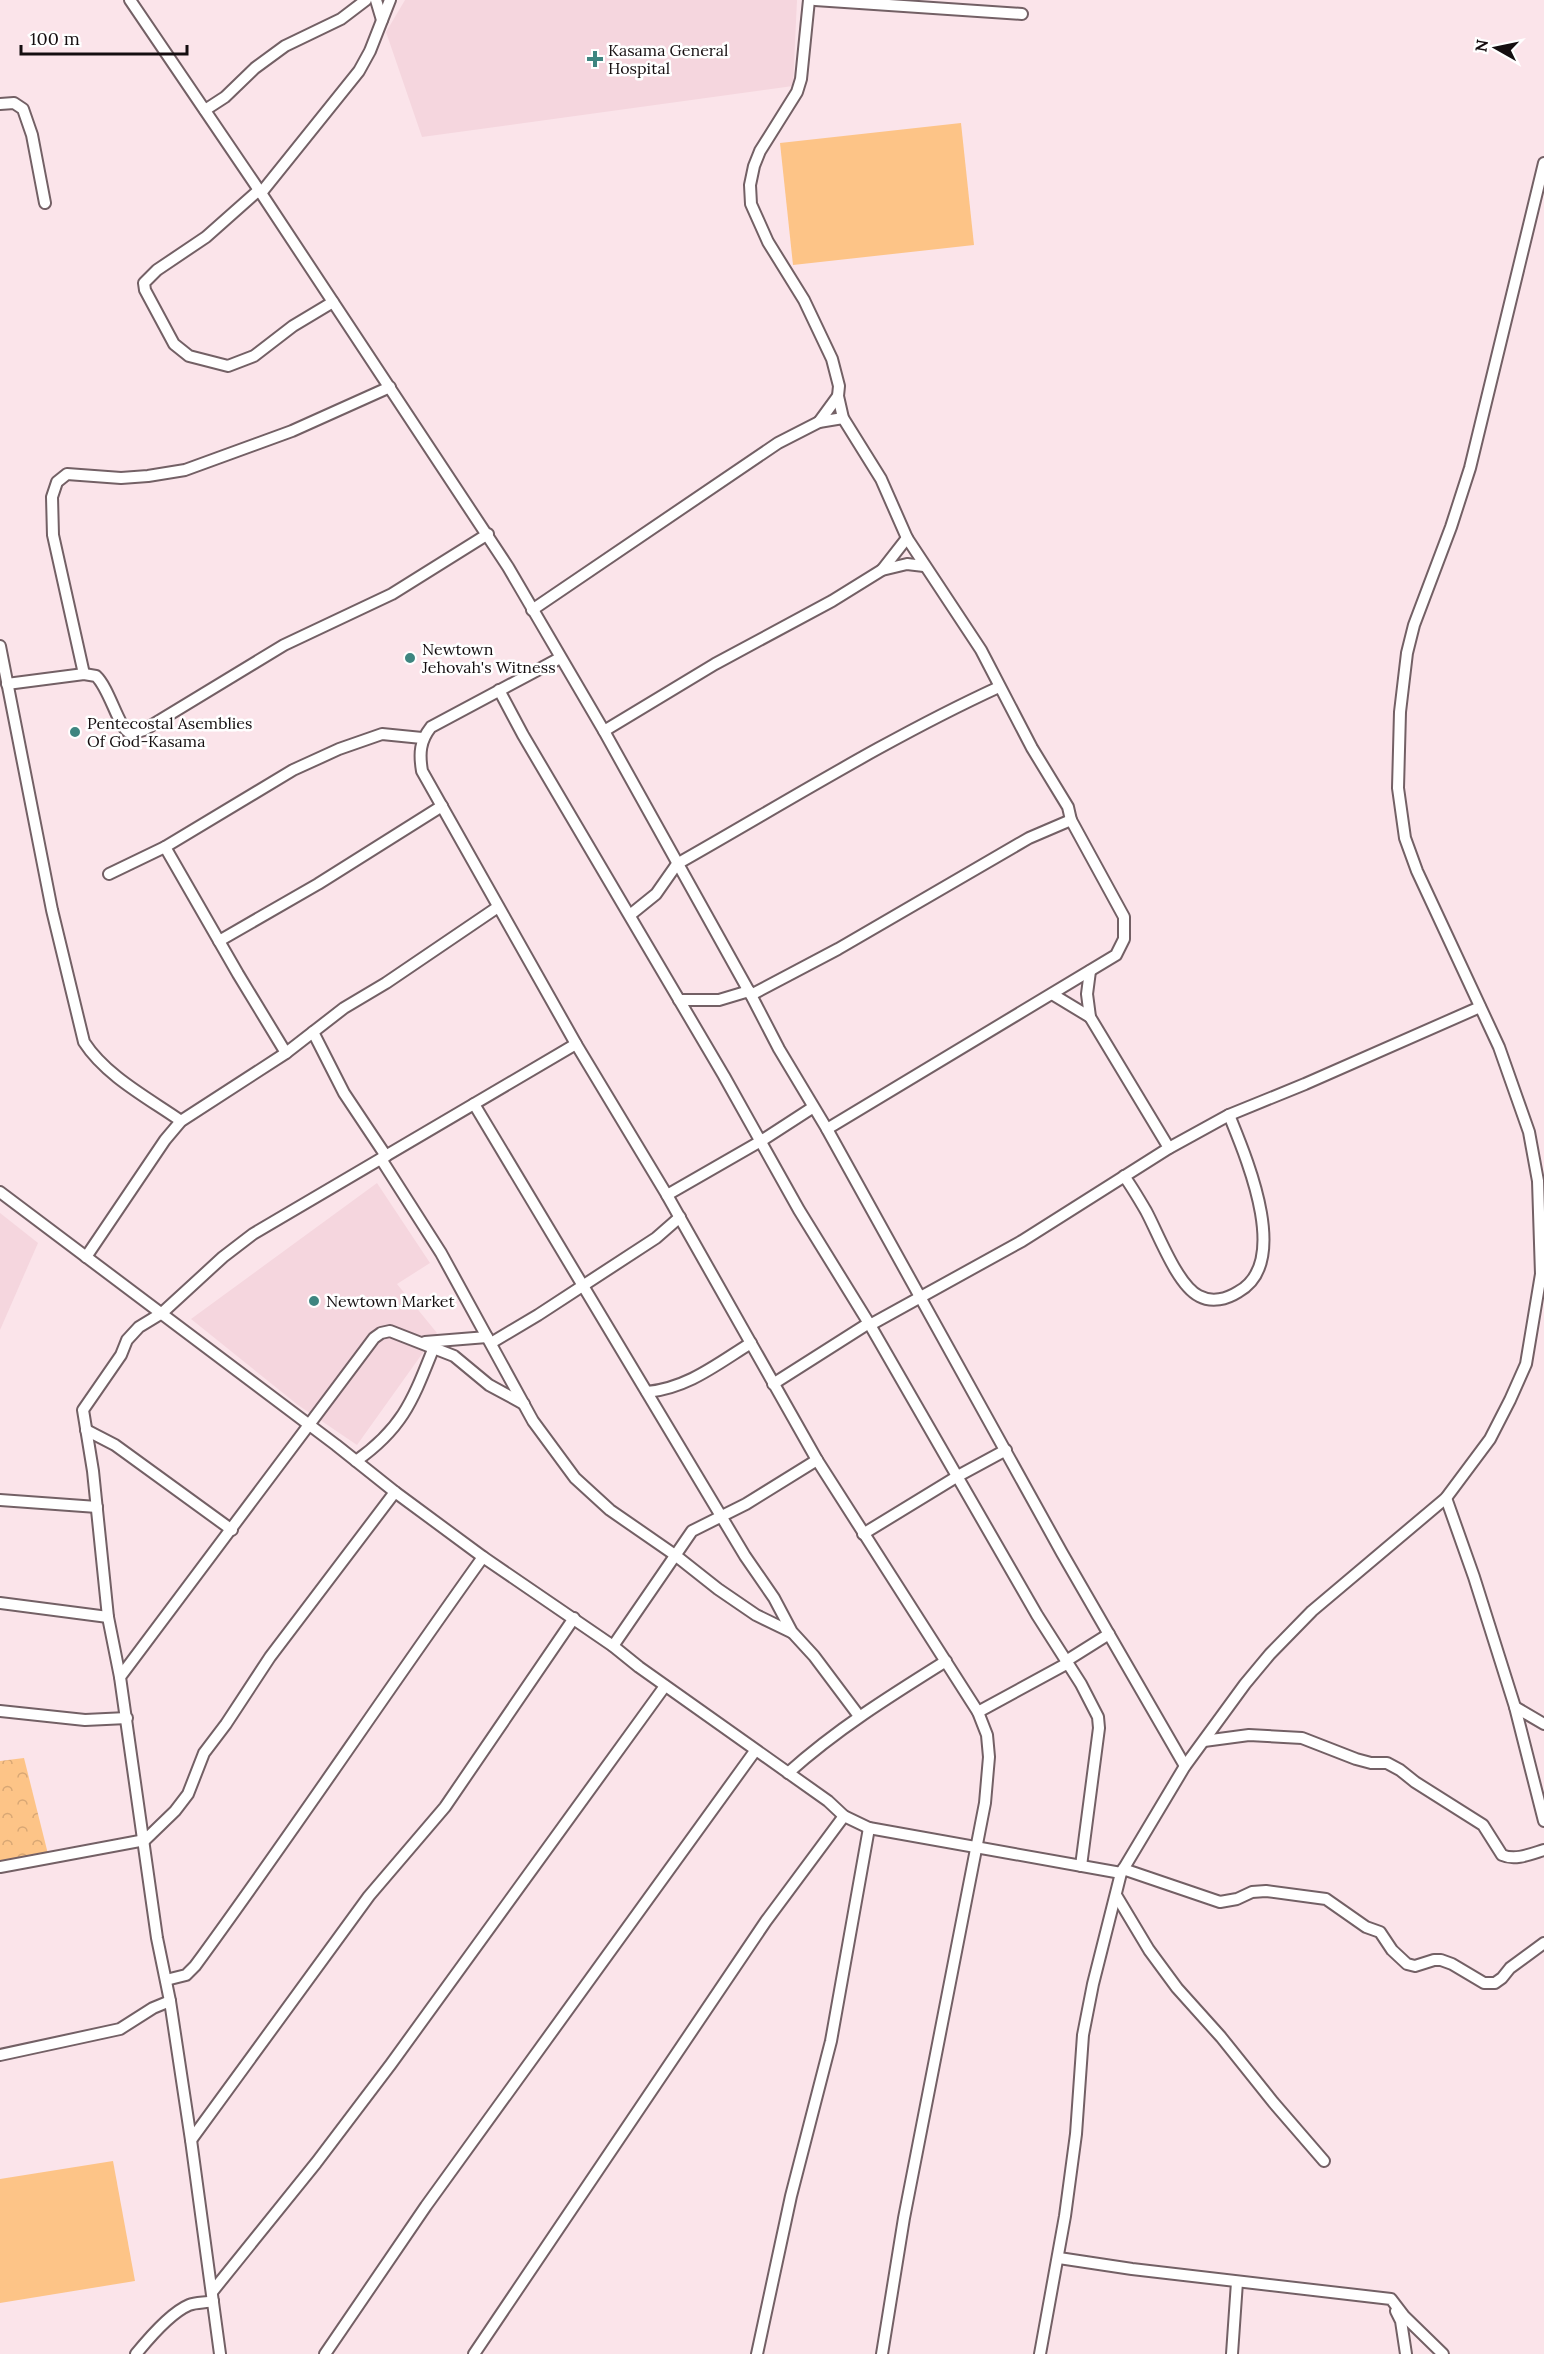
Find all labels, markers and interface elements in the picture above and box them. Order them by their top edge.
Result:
scale bar [21,18,188,56]
north arrow [1466,18,1526,78]
text: 100 m [30,27,80,50]
text: N [1470,38,1492,53]
place label: Kasama General Hospital [608,40,728,78]
marker: Kasama General Hospital [586,50,604,68]
place label: Newtown Jehovah's Witness [421,639,556,677]
marker: Newtown Jehovah's Witness [403,651,417,665]
place label: Pentecostal Asemblies Of God-Kasama [87,713,252,751]
marker: Pentecostal Asemblies Of God-Kasama [68,725,82,739]
place label: Newtown Market [326,1291,455,1311]
marker: Newtown Market [307,1294,321,1308]

